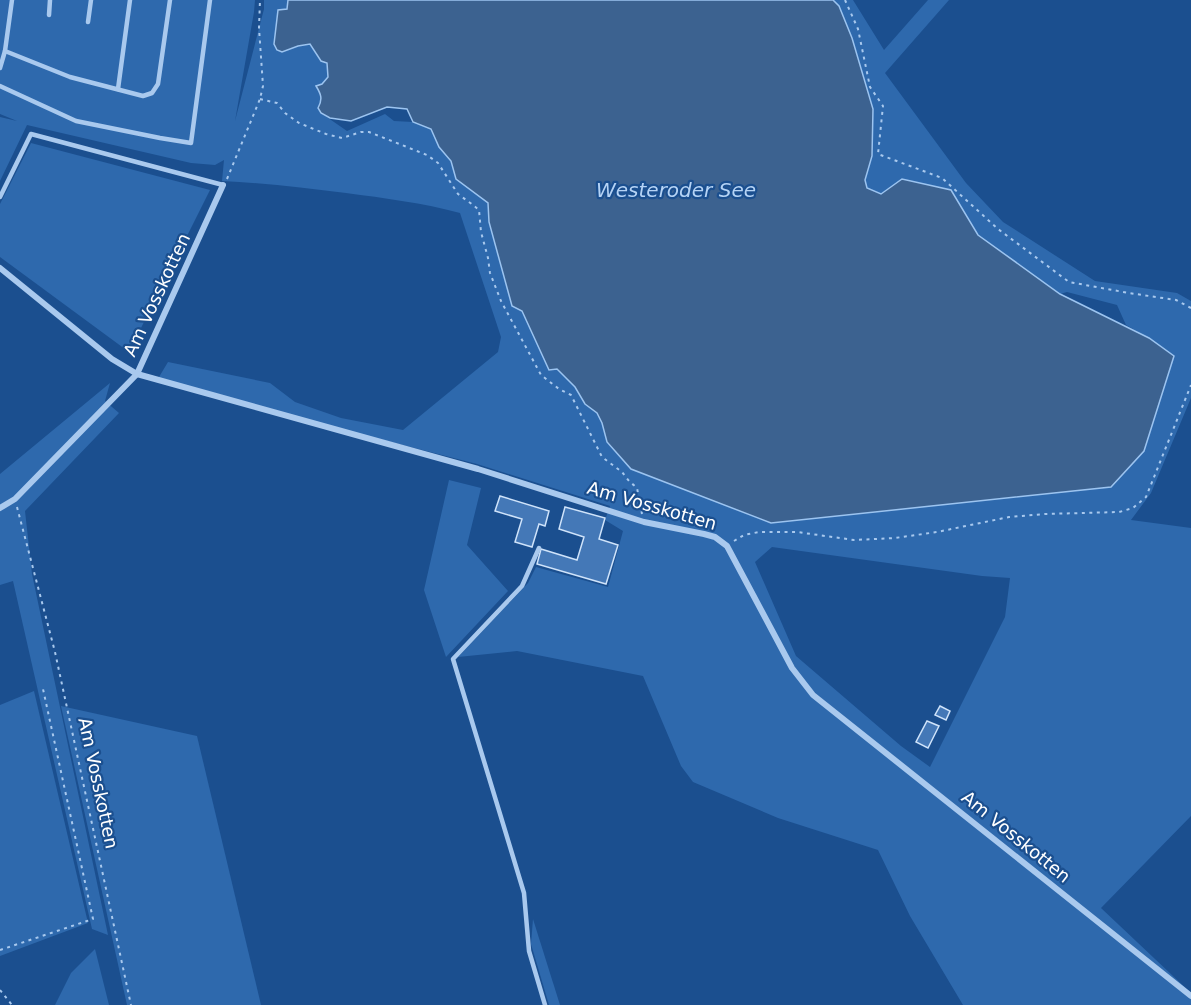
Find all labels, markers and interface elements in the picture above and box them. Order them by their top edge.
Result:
water label: Westeroder See [596,178,756,202]
street label: Am Vosskotten [119,230,194,360]
street label: Am Vosskotten [585,477,719,534]
street label: Am Vosskotten [74,715,123,850]
street label: Am Vosskotten [958,786,1075,887]

